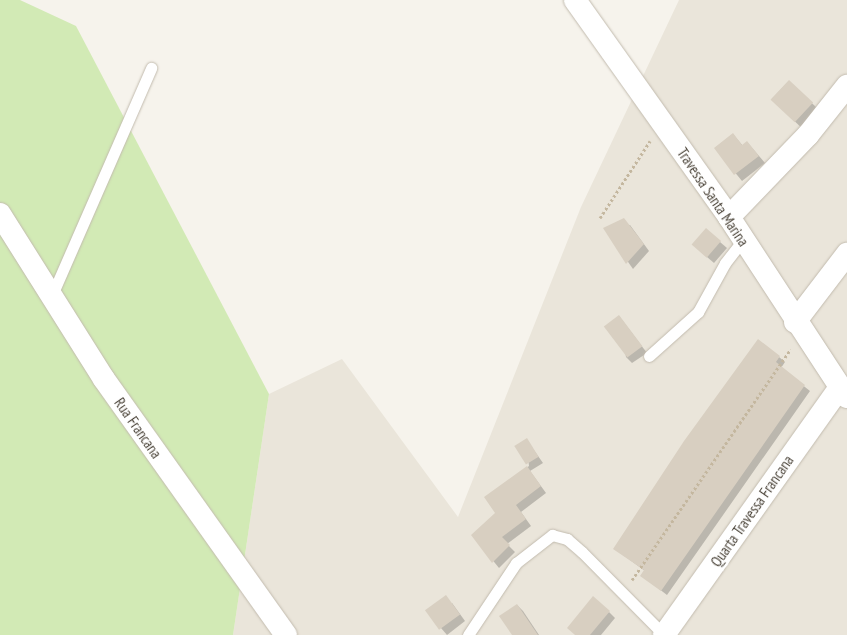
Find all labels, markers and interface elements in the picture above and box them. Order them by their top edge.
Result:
street label: Travessa Santa Marina [673,144,753,250]
street label: Rua Francana [111,394,165,462]
street label: Quarta Travessa Francana [707,452,797,570]

